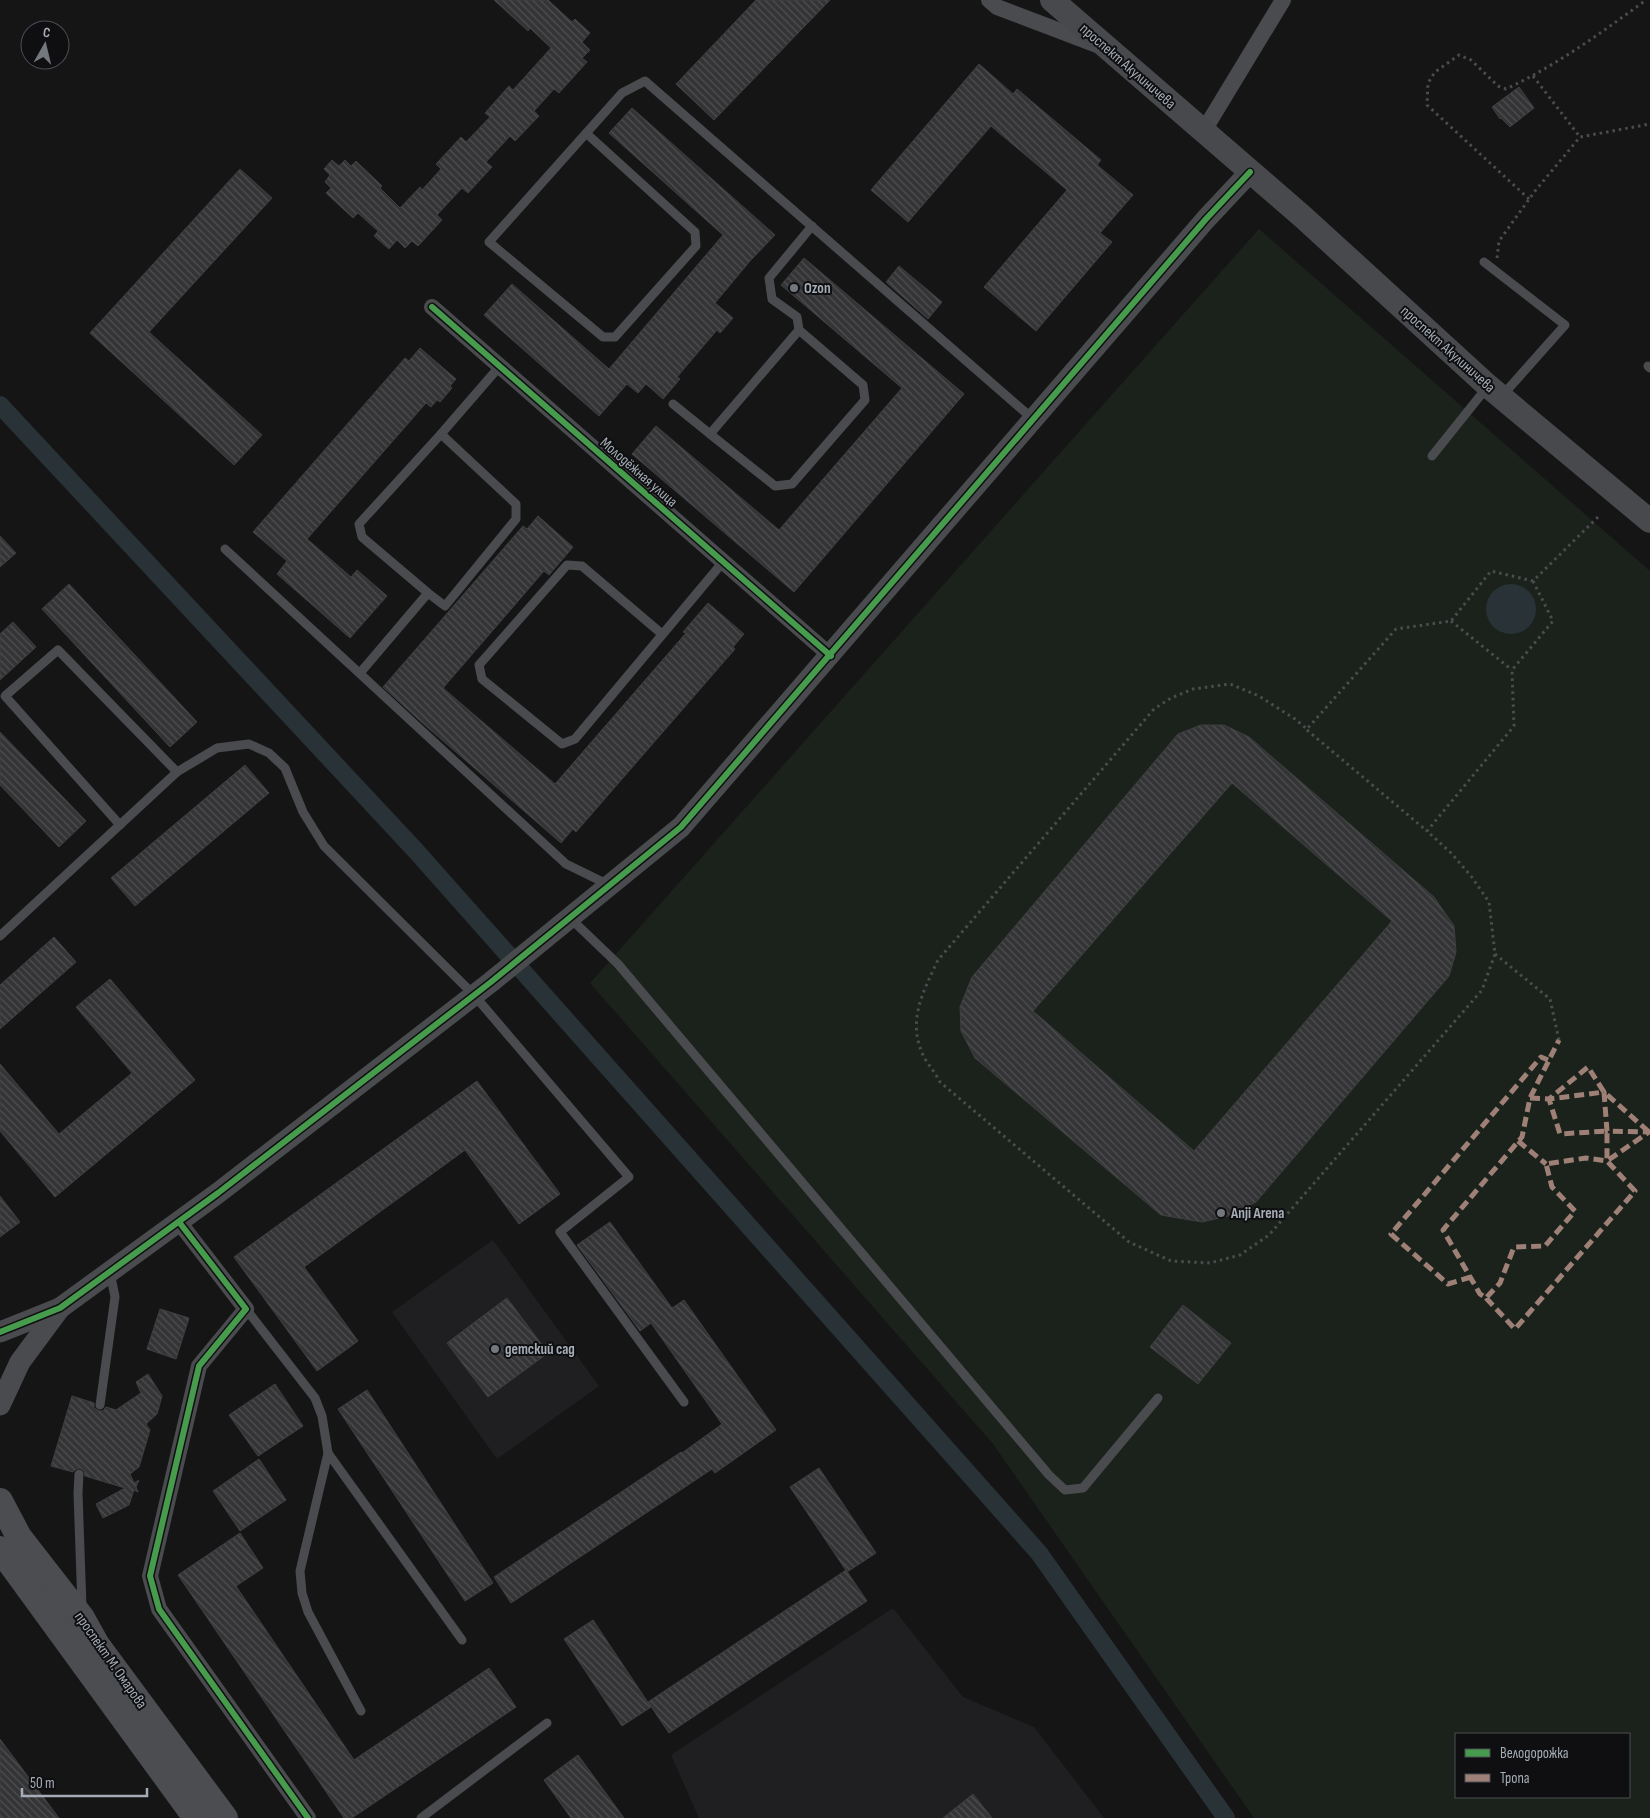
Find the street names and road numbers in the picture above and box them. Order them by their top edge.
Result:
street label: проспект Акулиничева [1076,20,1180,113]
street label: проспект Акулиничева [1396,302,1499,397]
street label: Молодёжная улица [596,434,682,511]
street label: проспект М. Омарова [70,1608,151,1713]

